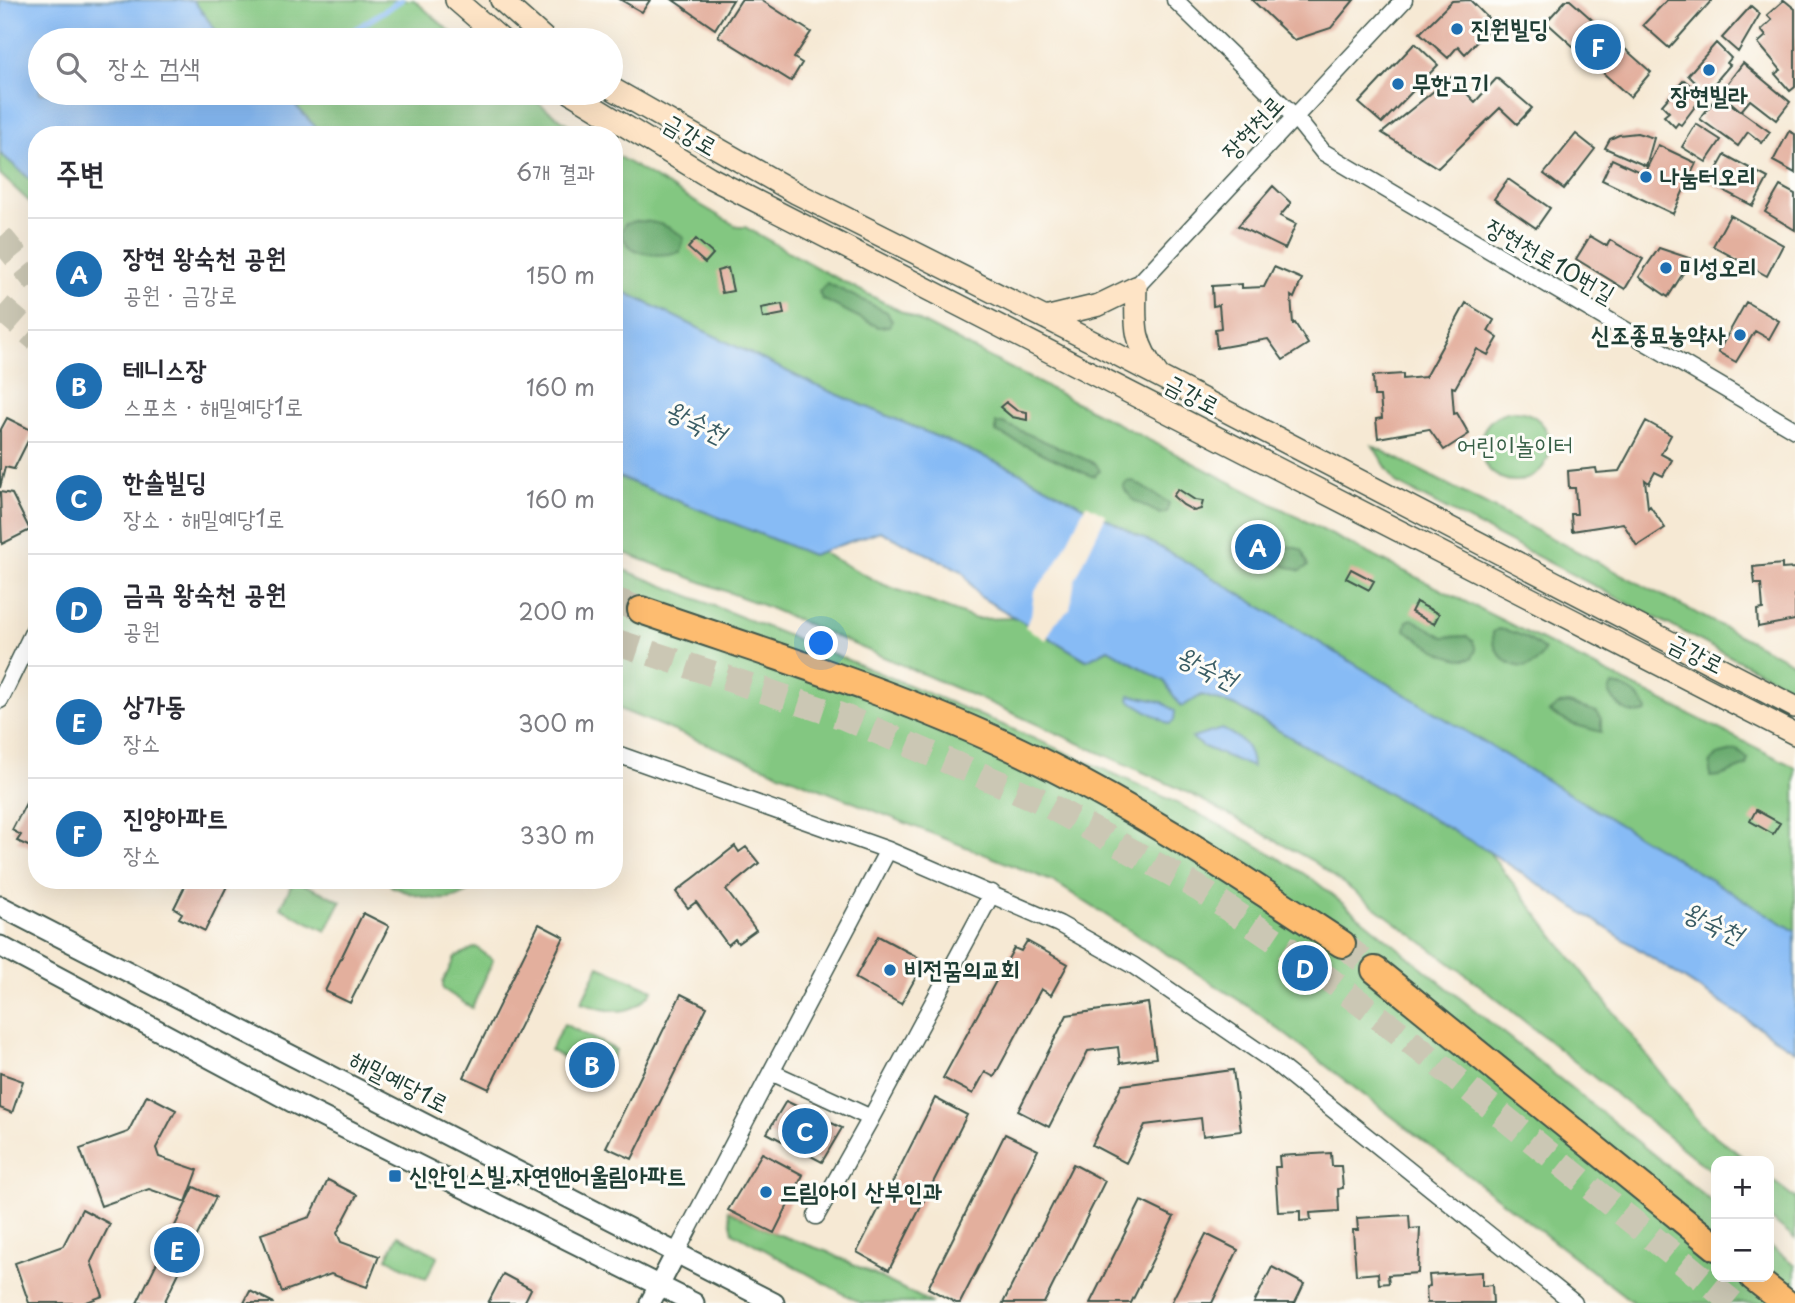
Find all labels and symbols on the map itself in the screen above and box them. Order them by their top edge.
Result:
place label: 진원빌딩 [1471,9,1548,45]
marker: 진원빌딩 [1449,21,1465,37]
pin: F [1575,21,1621,73]
marker: 장현빌라 [1701,62,1717,78]
place label: 무한고기 [1412,64,1489,100]
marker: 무한고기 [1390,76,1406,92]
place label: 장현빌라 [1670,76,1748,112]
street label: 장현천로 [1212,86,1291,167]
street label: 금강로 [657,103,725,163]
place label: 나눔터오리 [1660,157,1757,193]
marker: 나눔터오리 [1638,169,1654,185]
street label: 장현천로10번길 [1480,208,1622,311]
place label: 미성오리 [1680,248,1757,284]
marker: 미성오리 [1658,260,1674,276]
place label: 신조종묘농약사 [1591,315,1726,351]
marker: 신조종묘농약사 [1732,327,1748,343]
street label: 금강로 [1159,364,1227,423]
water label: 왕숙천 [660,389,736,453]
park label: 어린이놀이터 [1457,426,1573,462]
pin: A [1235,521,1281,573]
street label: 금강로 [1663,623,1731,681]
your location [804,626,838,660]
water label: 왕숙천 [1171,635,1247,699]
water label: 왕숙천 [1677,891,1753,954]
pin: D [1282,942,1328,994]
place label: 비전꿈의교회 [904,950,1020,986]
marker: 비전꿈의교회 [882,962,898,978]
pin: B [569,1039,615,1091]
street label: 해밀예당1로 [344,1040,456,1121]
pin: C [782,1105,828,1157]
place label: 신안인스빌.자연앤어울림아파트 [409,1156,686,1192]
marker: 신안인스빌.자연앤어울림아파트 [387,1168,403,1184]
place label: 드림아이 산부인과 [780,1172,942,1208]
marker: 드림아이 산부인과 [758,1184,774,1200]
pin: E [154,1224,200,1276]

